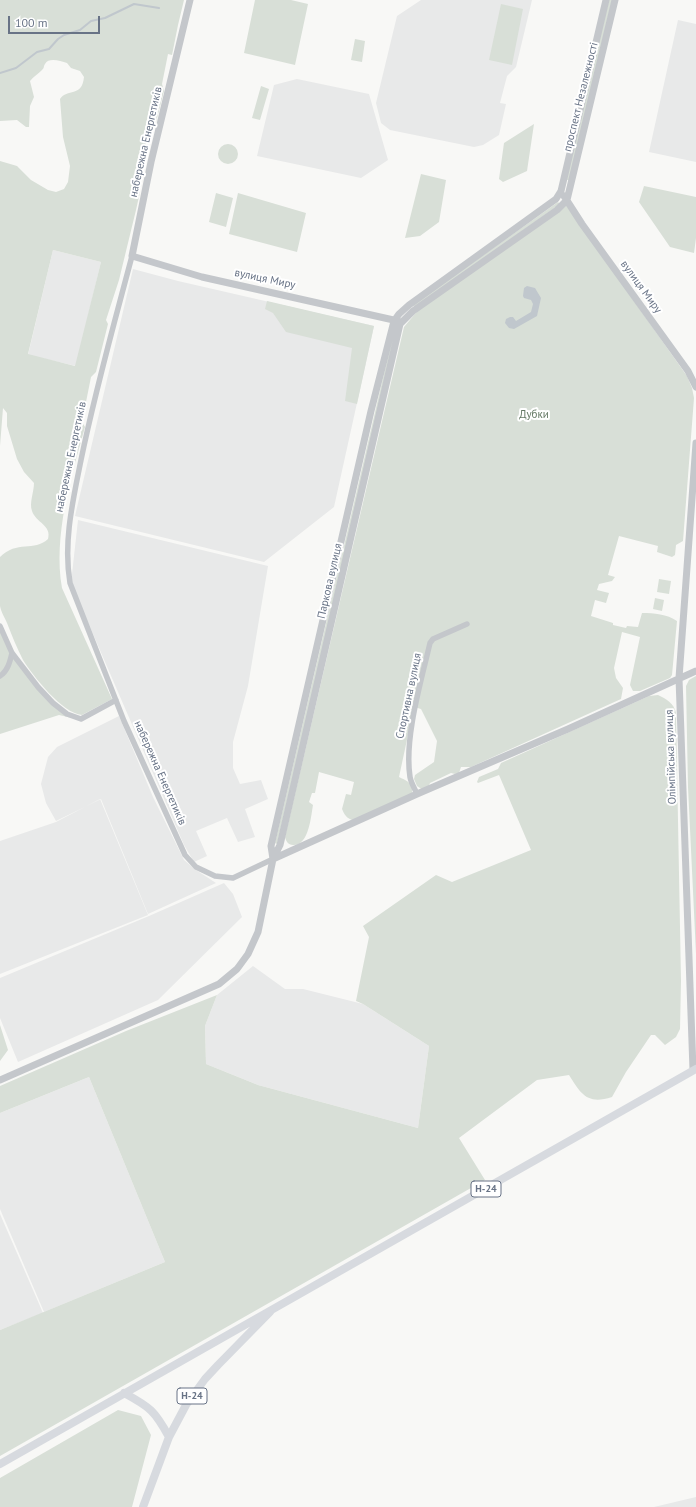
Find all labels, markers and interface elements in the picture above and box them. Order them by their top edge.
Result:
scale bar [10,8,102,34]
text: 100 m [15,15,48,30]
street label: проспект Незалежності [561,41,601,153]
street label: набережна Енергетиків [127,86,165,198]
street label: вулиця Миру [617,258,665,316]
street label: вулиця Миру [233,266,297,292]
street label: набережна Енергетиків [53,400,89,514]
park label: Дубки [519,408,549,422]
street label: Паркова вулиця [315,542,345,620]
street label: Спортивна вулиця [393,652,425,740]
street label: Олімпійська вулиця [663,710,679,804]
street label: набережна Енергетиків [131,719,189,827]
road number: Н-24 [471,1181,501,1197]
road number: Н-24 [177,1388,207,1404]

